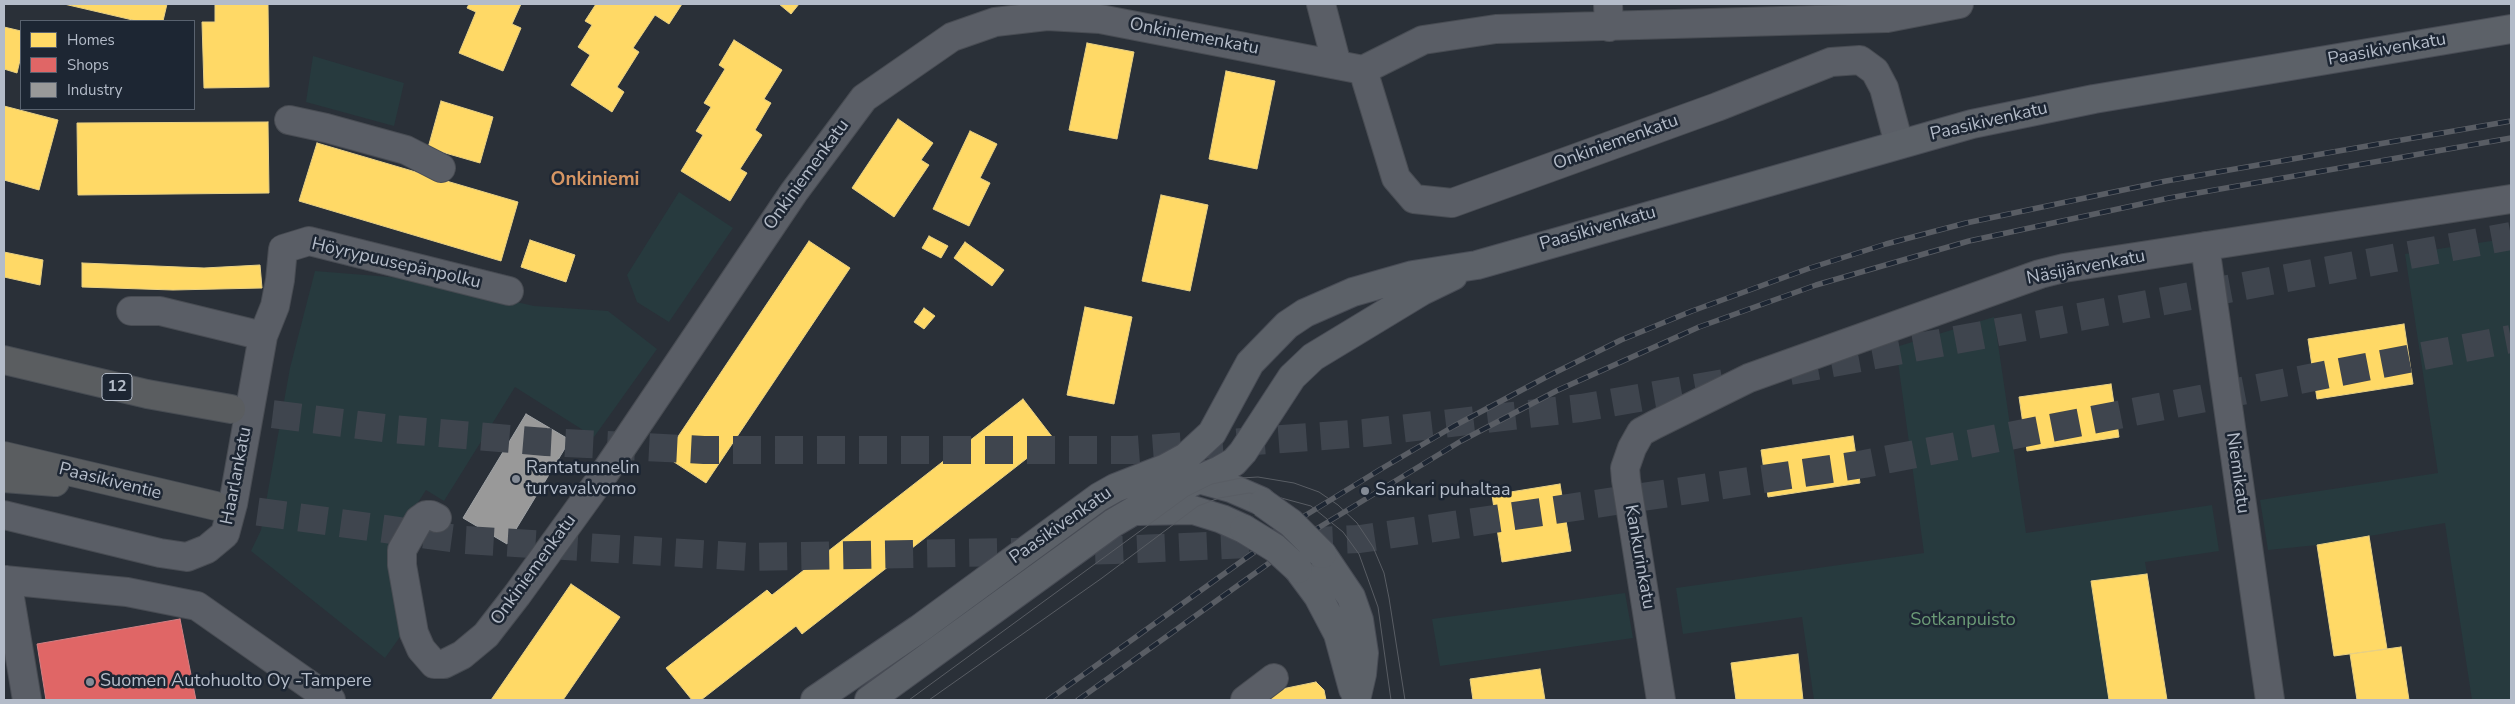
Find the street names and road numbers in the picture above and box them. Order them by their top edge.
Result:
street label: Onkiniemenkatu [1128,14,1260,60]
street label: Paasikivenkatu [2326,29,2448,71]
street label: Paasikivenkatu [1928,98,2050,146]
street label: Onkiniemenkatu [1551,110,1681,176]
street label: Onkiniemenkatu [760,116,854,234]
street label: Paasikivenkatu [1537,202,1659,256]
street label: Höyrypuusepänpolku [309,234,483,294]
street label: Näsijärvenkatu [2025,246,2147,290]
road number: 12 [102,374,132,401]
street label: Haarlankatu [217,425,257,527]
street label: Niemikatu [2221,431,2253,515]
street label: Paasikiventie [56,459,164,505]
street label: Paasikivenkatu [1006,483,1116,569]
street label: Kankurinkatu [1619,503,1659,611]
street label: Onkiniemenkatu [487,511,581,629]

